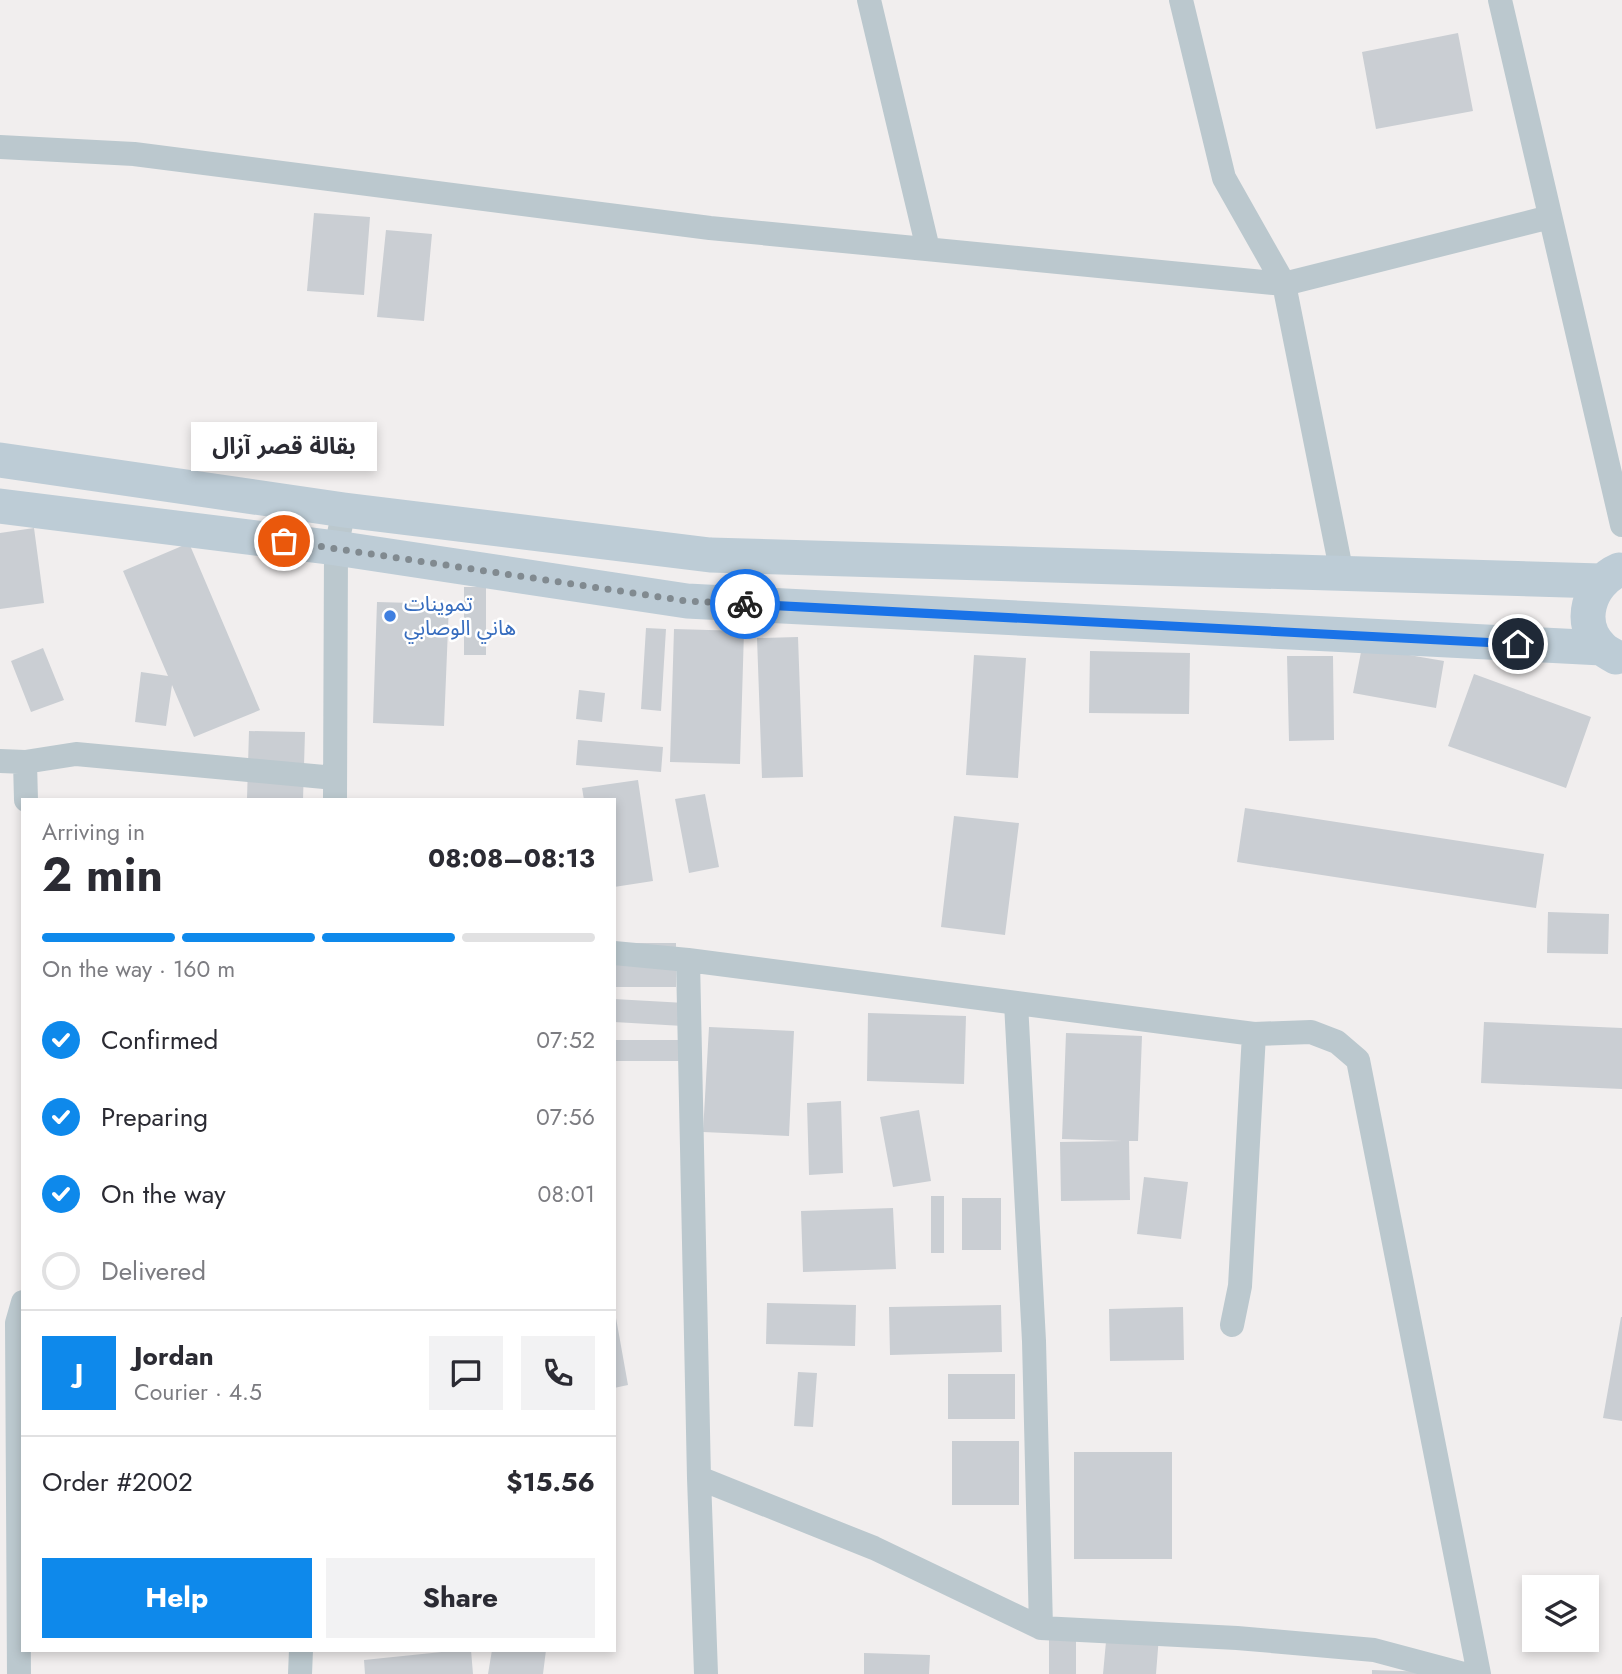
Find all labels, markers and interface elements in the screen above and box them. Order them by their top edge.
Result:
callout: بقالة قصر آزال [191,422,377,471]
text: بقالة قصر آزال [212,429,356,463]
pin [254,511,314,571]
icon: bag [265,522,303,560]
courier [710,569,780,639]
icon: bike [726,585,764,623]
place label: تموينات هاني الوصابي [404,589,516,644]
marker: تموينات هاني الوصابي [382,608,398,624]
pin [1488,614,1548,674]
icon: home [1499,625,1537,663]
text: Arriving in [42,815,145,849]
text: 08:08–08:13 [428,839,595,877]
text: 2 min [42,842,163,908]
text: On the way · 160 m [42,952,235,986]
icon: check [42,1021,80,1059]
text: Confirmed [101,1021,218,1059]
text: 07:52 [536,1023,595,1057]
icon: check [42,1098,80,1136]
text: Preparing [101,1098,208,1136]
text: 07:56 [536,1100,595,1134]
icon: check [42,1175,80,1213]
text: On the way [101,1175,226,1213]
text: 08:01 [538,1177,595,1211]
text: Delivered [101,1252,206,1290]
button: chat [429,1336,503,1410]
button: phone [521,1336,595,1410]
text: Jordan [134,1337,214,1375]
text: J [75,1354,83,1392]
text: Courier · 4.5 [134,1375,262,1409]
text: Order #2002 [42,1463,193,1501]
text: $15.56 [506,1463,595,1501]
button: Help [42,1558,312,1638]
button: Share [326,1558,595,1638]
map controls [1522,1575,1599,1652]
button: layers [1522,1575,1599,1652]

